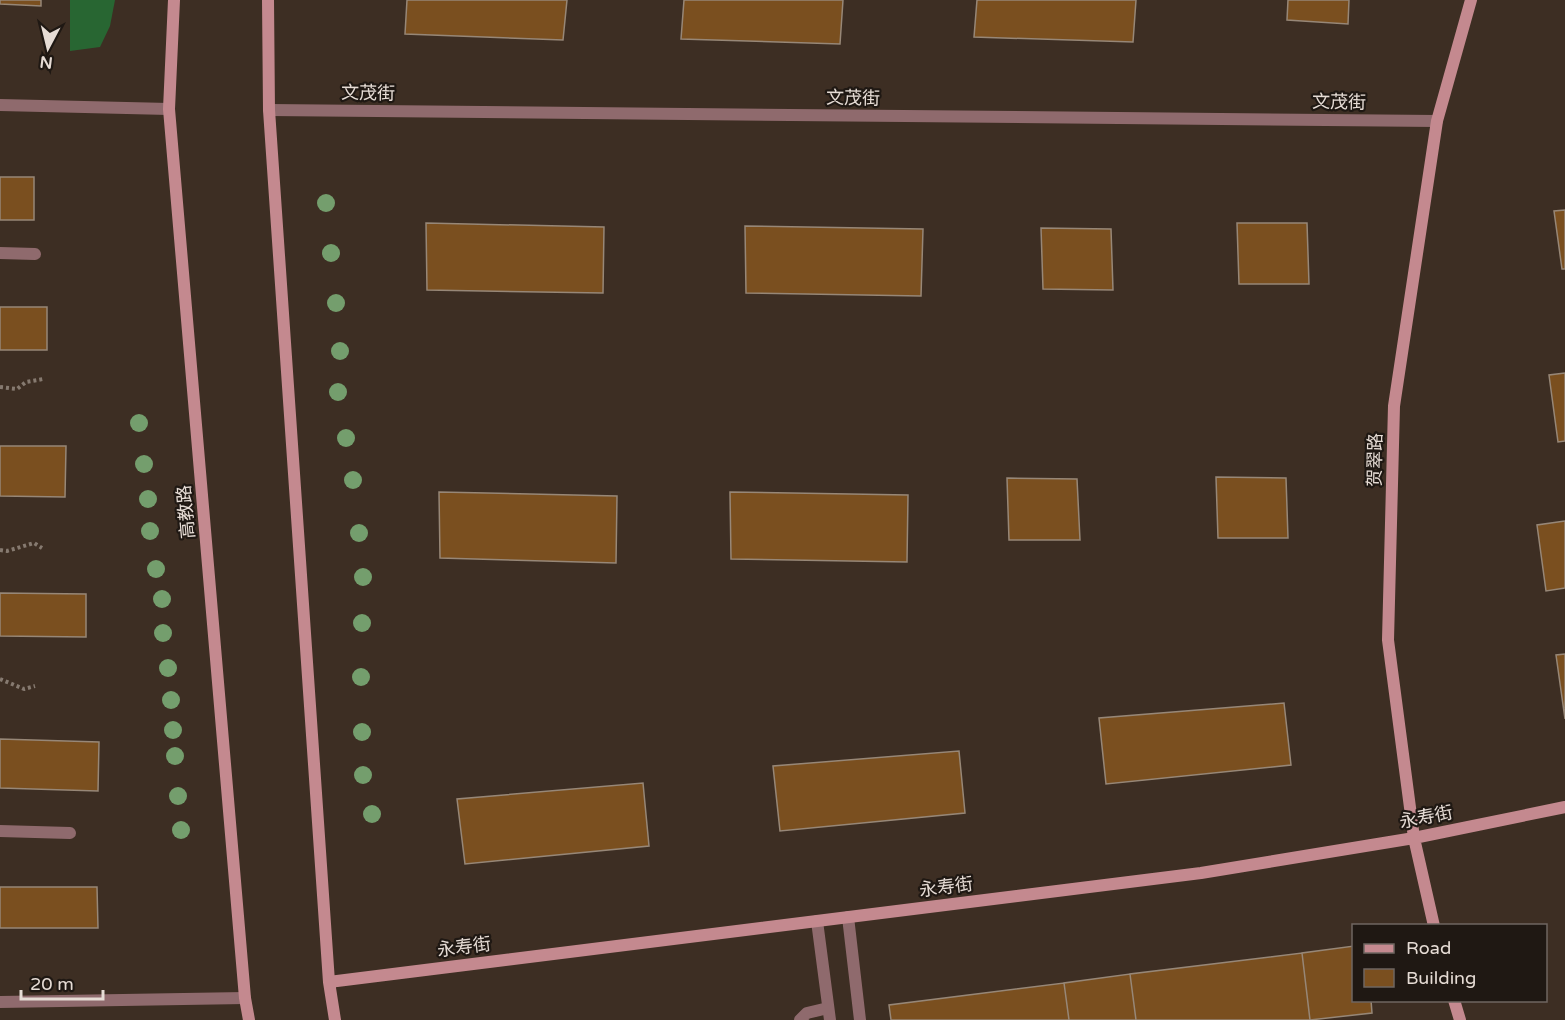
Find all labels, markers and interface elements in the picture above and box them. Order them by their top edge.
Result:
north arrow [18,18,78,78]
text: N [39,51,54,73]
street label: 文茂街 [341,82,395,104]
street label: 文茂街 [826,87,880,109]
street label: 文茂街 [1312,91,1366,113]
street label: 贺翠路 [1364,433,1386,487]
street label: 高教路 [173,484,199,540]
street label: 永寿街 [1397,801,1455,833]
street label: 永寿街 [918,873,974,901]
legend [1352,924,1547,1002]
street label: 永寿街 [436,933,492,961]
text: Road [1406,937,1451,959]
scale bar [21,963,104,1001]
text: Building [1406,967,1476,989]
text: 20 m [30,973,74,995]

